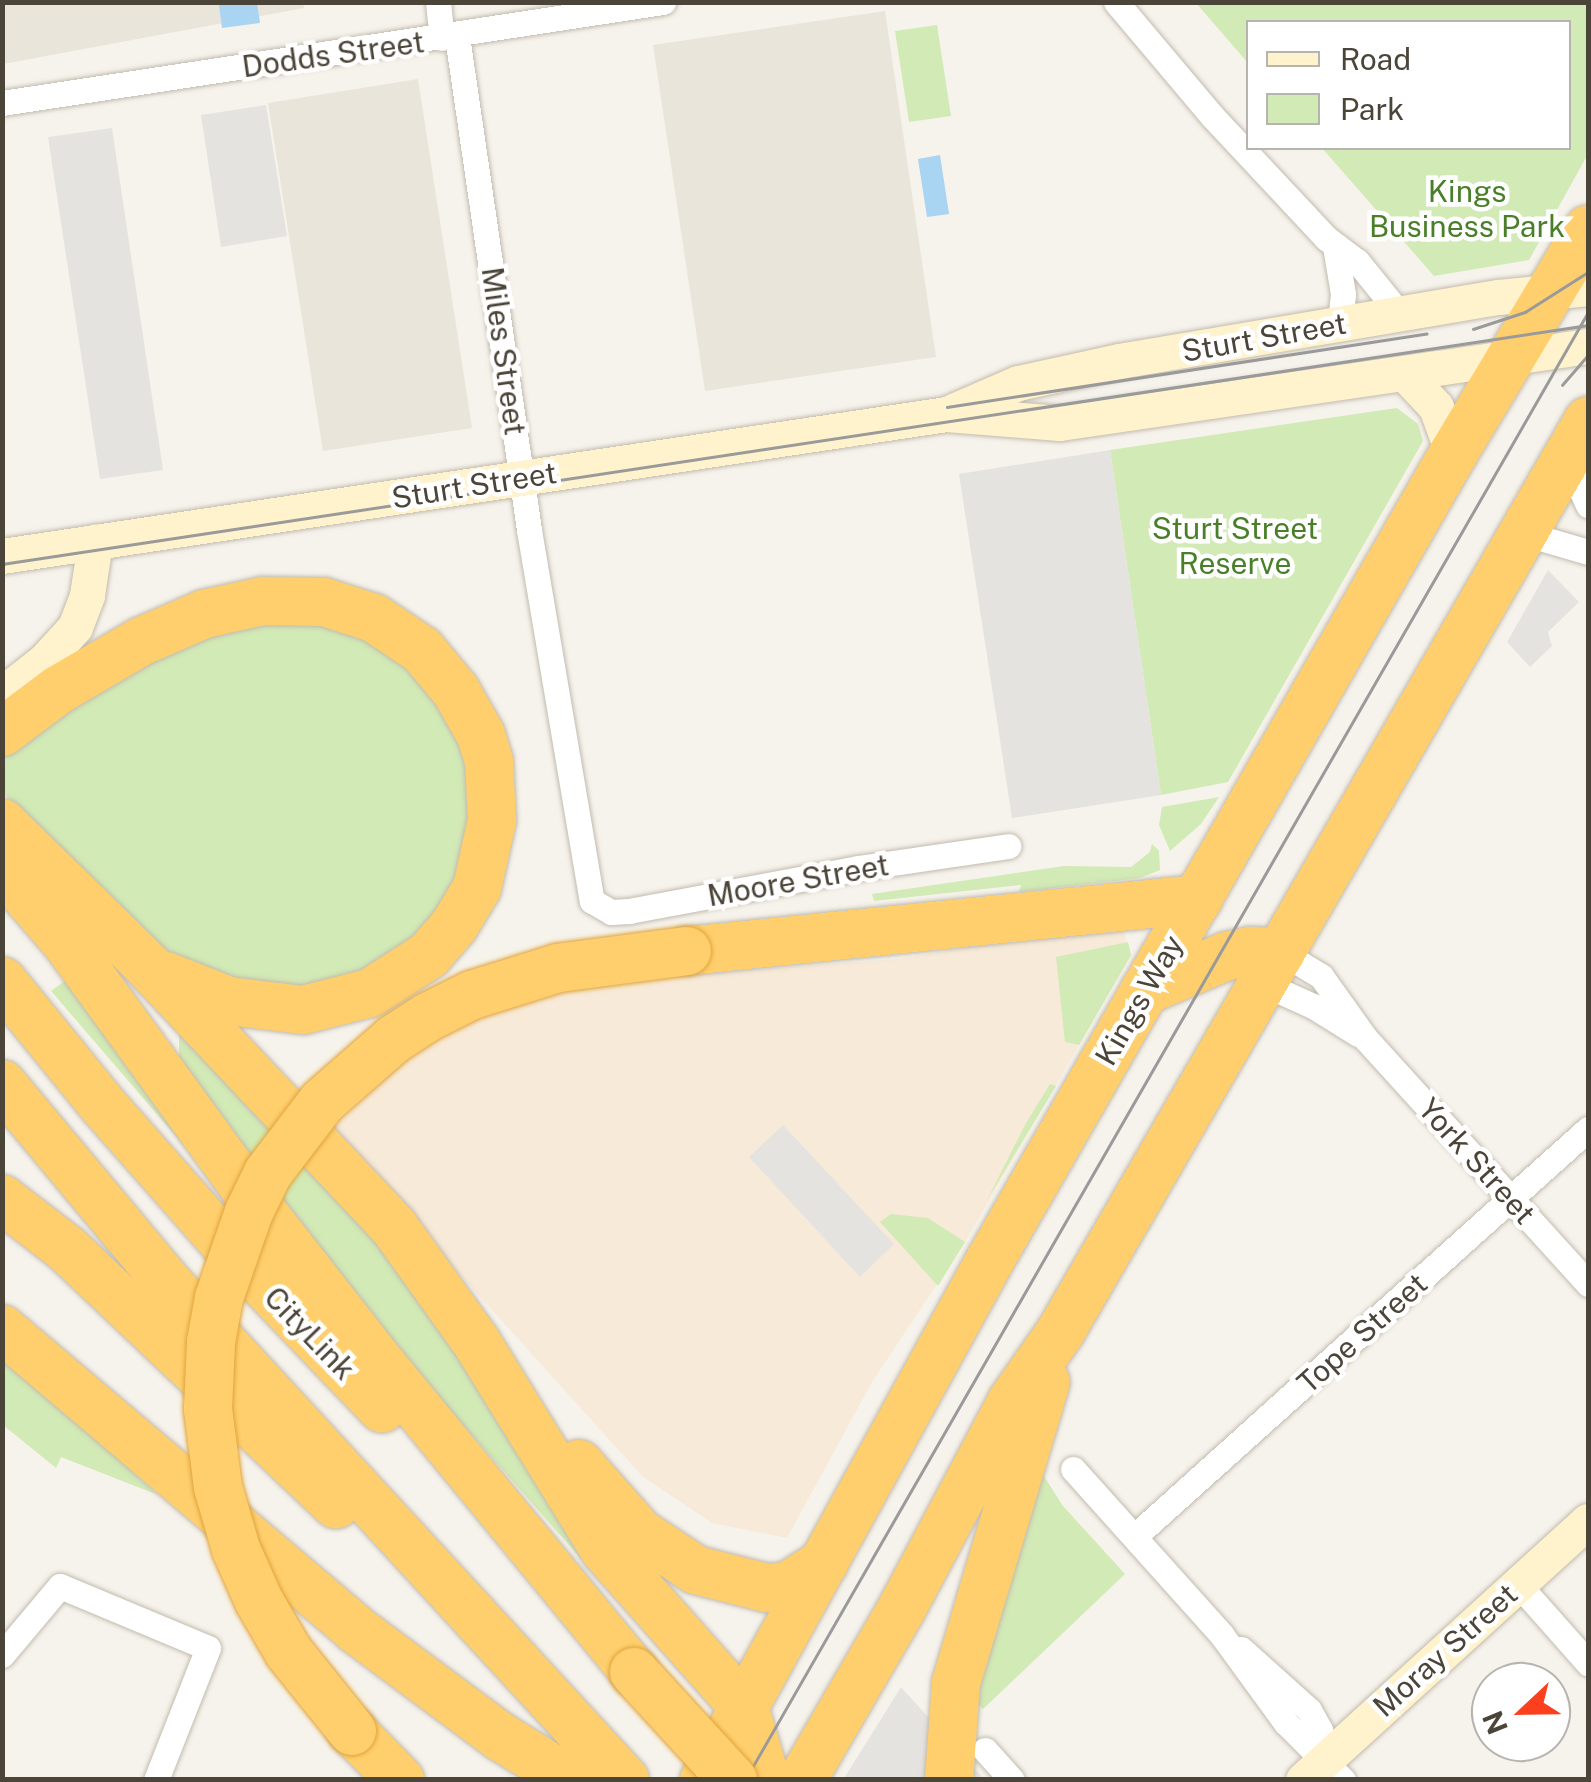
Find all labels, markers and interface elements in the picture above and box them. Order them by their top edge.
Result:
legend [1246,20,1571,150]
street label: Dodds Street [240,23,426,85]
text: Road [1340,41,1411,77]
text: Park [1340,91,1404,127]
park label: Kings Business Park [1369,173,1565,244]
street label: Miles Street [474,265,534,437]
street label: Sturt Street [1179,305,1349,369]
street label: Sturt Street [389,454,559,516]
park label: Sturt Street Reserve [1152,510,1318,580]
street label: Moore Street [704,846,892,914]
street label: Kings Way [1087,928,1191,1072]
street label: York Street [1411,1091,1543,1231]
street label: Tope Street [1290,1265,1434,1401]
street label: CityLink [257,1279,363,1387]
street label: Moray Street [1365,1576,1525,1724]
north arrow [1471,1662,1571,1762]
text: N [1475,1706,1514,1739]

